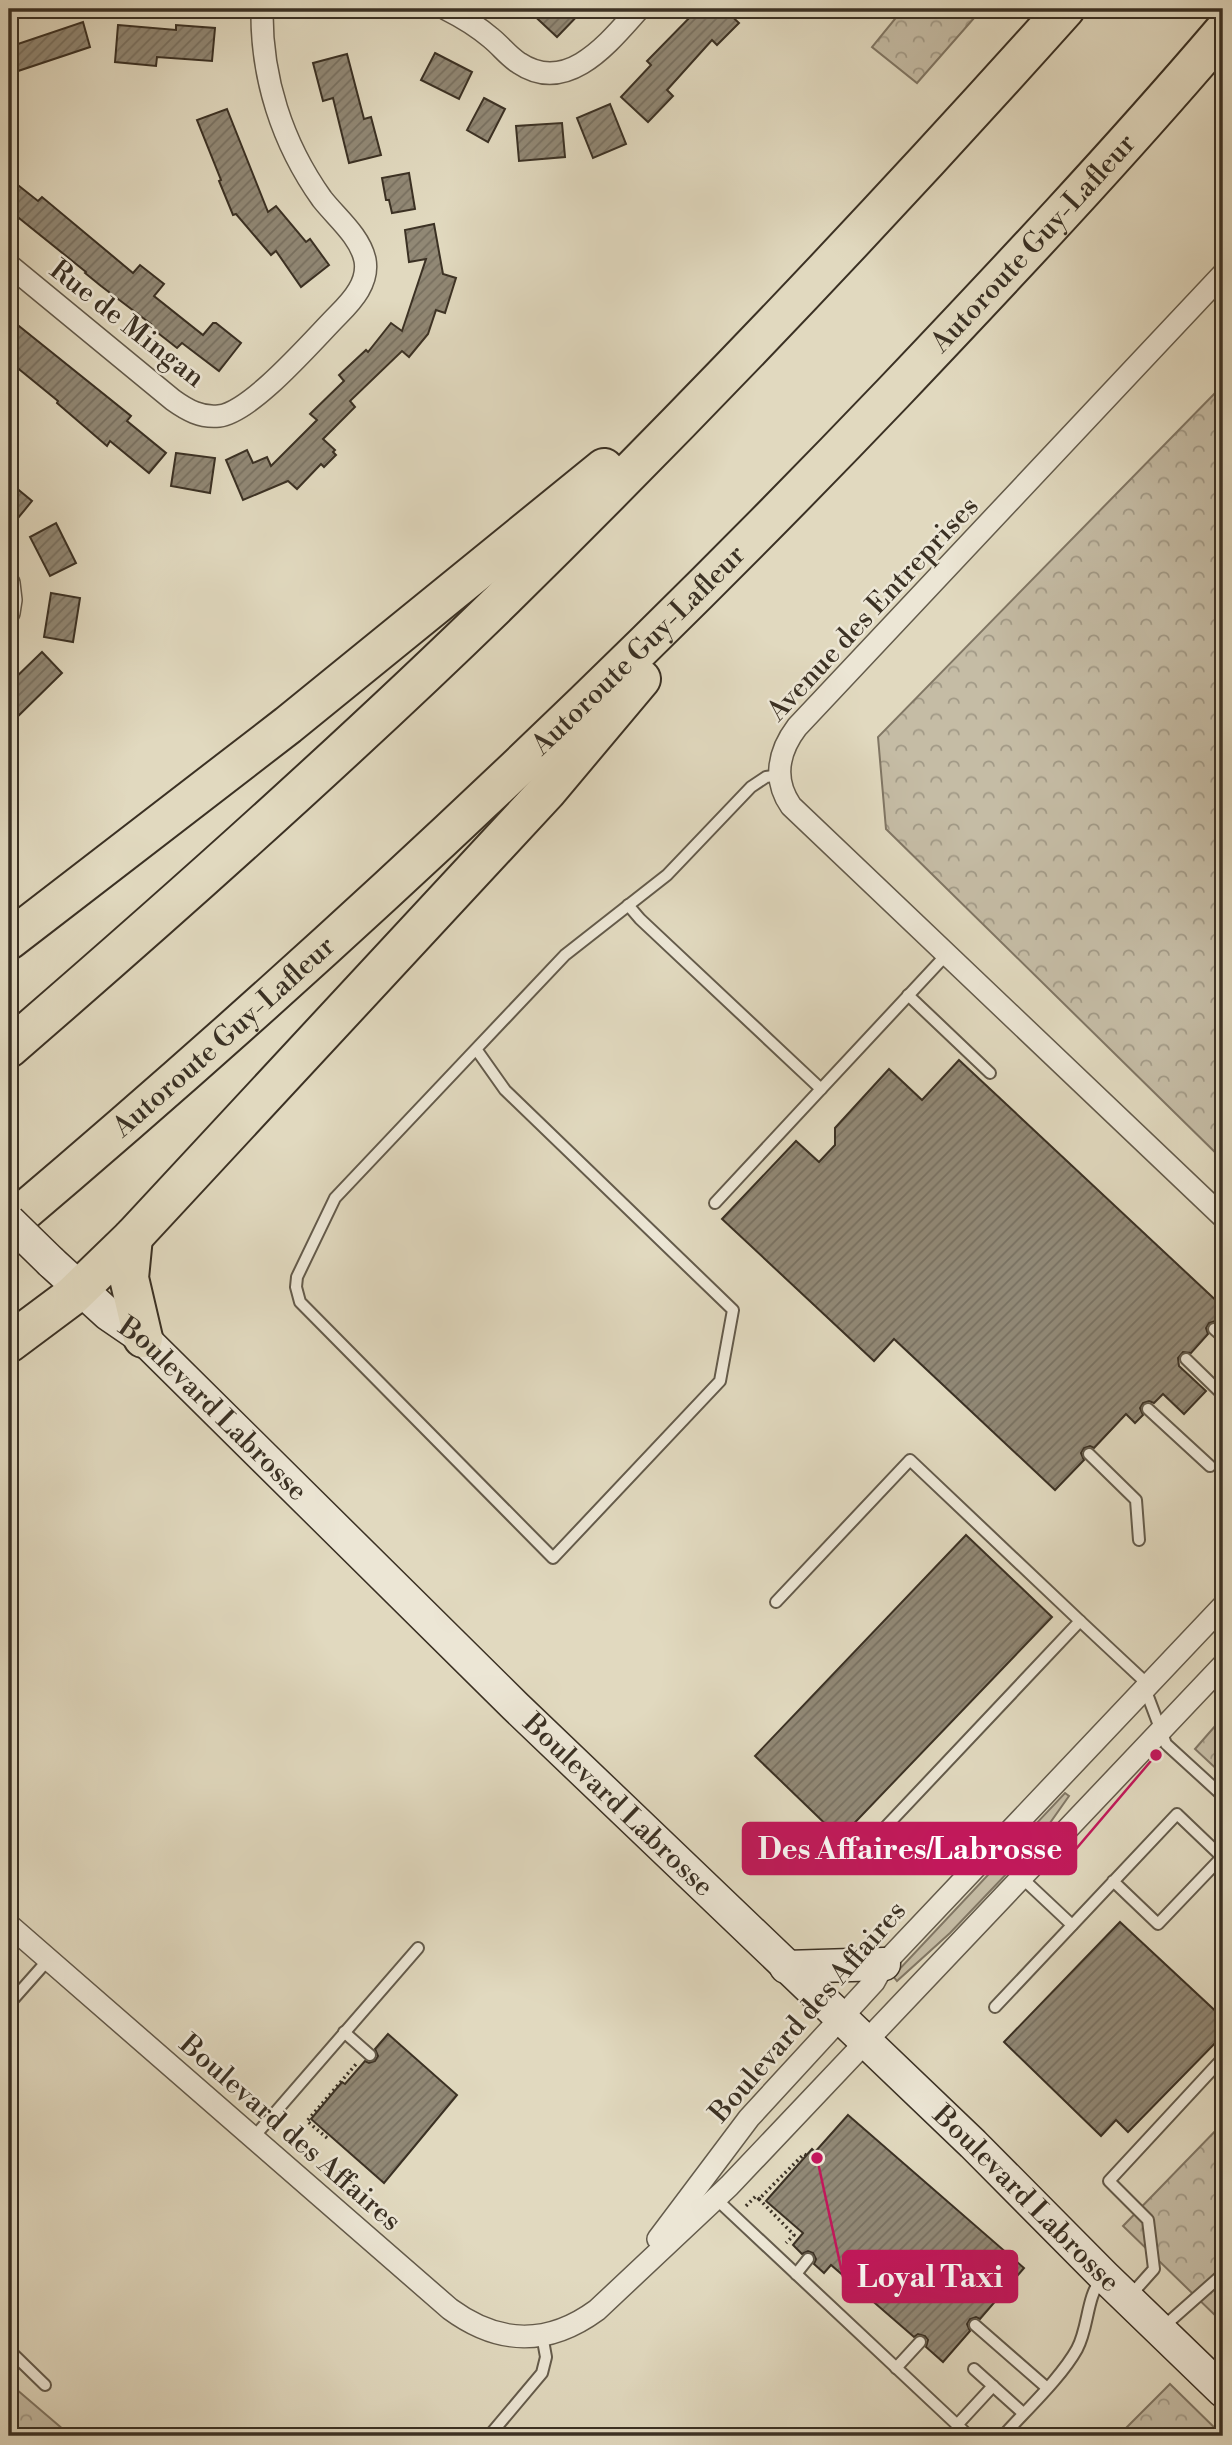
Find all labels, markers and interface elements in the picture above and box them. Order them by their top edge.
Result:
street label: Autoroute Guy-Lafleur [922,126,1143,361]
street label: Rue de Mingan [43,253,212,396]
street label: Avenue des Entreprises [759,489,986,729]
street label: Autoroute Guy-Lafleur [523,537,753,763]
street label: Autoroute Guy-Lafleur [105,929,342,1145]
street label: Boulevard Labrosse [111,1308,315,1508]
street label: Boulevard Labrosse [515,1705,721,1904]
callout: Des Affaires/Labrosse [743,1823,1076,1874]
text: Des Affaires/Labrosse [758,1831,1062,1869]
street label: Boulevard des Affaires [702,1894,914,2131]
street label: Boulevard des Affaires [171,2027,408,2239]
street label: Boulevard Labrosse [925,2097,1127,2299]
callout: Loyal Taxi [843,2251,1017,2302]
text: Loyal Taxi [857,2259,1003,2297]

